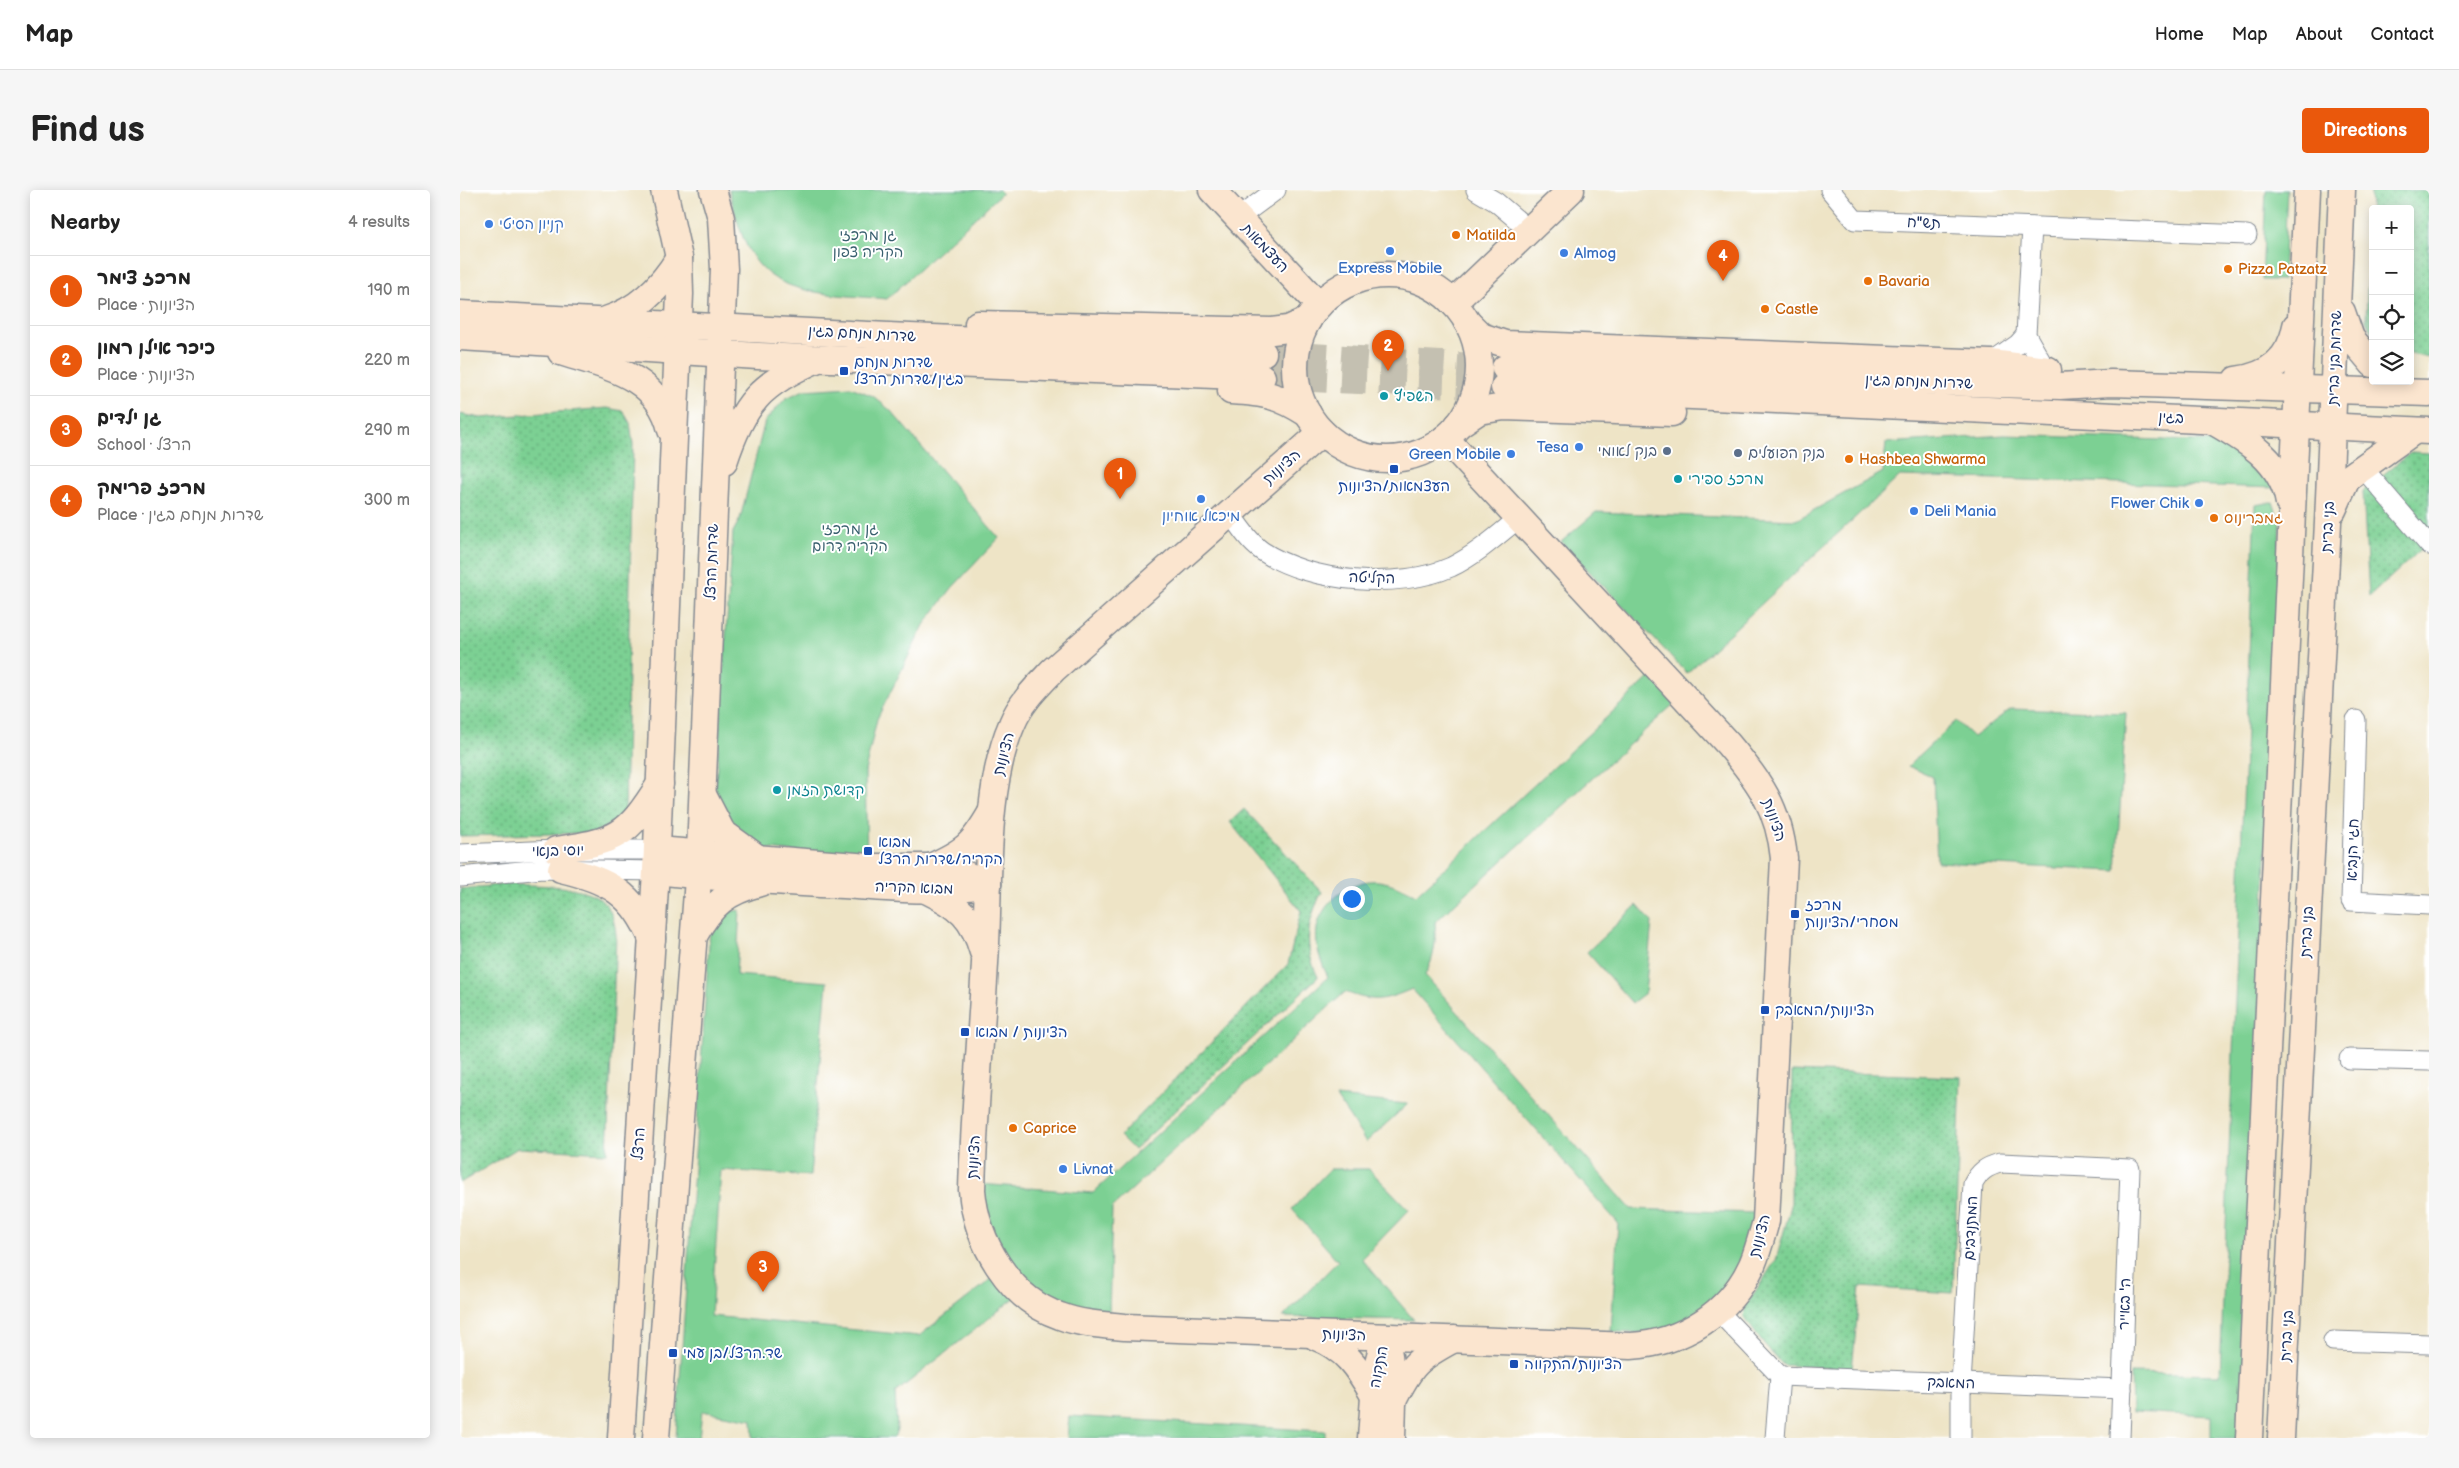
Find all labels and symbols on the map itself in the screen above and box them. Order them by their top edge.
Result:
street label: תש"ח [1907,213,1941,233]
place label: קניון הסיטי [499,215,564,234]
marker: קניון הסיטי [483,218,495,230]
street label: העצמאות [1237,218,1293,277]
park label: גן מרכזי הקריה צפון [833,226,903,262]
place label: Matilda [1466,226,1516,245]
marker: Matilda [1450,229,1462,241]
pin: 4 [1707,240,1739,281]
place label: Almog [1574,244,1616,263]
marker: Express Mobile [1384,245,1396,257]
marker: Almog [1558,247,1570,259]
place label: Express Mobile [1338,259,1442,278]
place label: Pizza Patzatz [2238,260,2328,279]
marker: Pizza Patzatz [2222,263,2234,275]
place label: Bavaria [1878,272,1930,291]
marker: Bavaria [1862,275,1874,287]
place label: Castle [1775,300,1818,319]
marker: Castle [1759,303,1771,315]
street label: שדרות בני ברית [2324,310,2346,407]
street label: שדרות מנחם בגין [807,322,917,346]
pin: 2 [1372,330,1404,371]
place label: שדרות מנחם בגין/שדרות הרצל [854,353,963,389]
marker: שדרות מנחם בגין/שדרות הרצל [838,365,850,377]
street label: שדרות מנחם בגין [1865,371,1973,393]
place label: השפיץ [1394,387,1433,406]
marker: השפיץ [1378,390,1390,402]
street label: בגין [2158,408,2184,428]
place label: Tesa [1537,438,1569,457]
marker: Tesa [1573,441,1585,453]
place label: בנק לאומי [1598,442,1657,461]
place label: בנק הפועלים [1748,444,1825,463]
street label: הציונות [1259,445,1305,489]
place label: Green Mobile [1409,445,1501,464]
marker: בנק לאומי [1661,445,1673,457]
marker: בנק הפועלים [1732,447,1744,459]
marker: Green Mobile [1505,448,1517,460]
place label: Hashbea Shwarma [1859,450,1986,469]
marker: Hashbea Shwarma [1843,453,1855,465]
pin: 1 [1104,458,1136,499]
marker: העצמאות/הציונות [1388,463,1400,475]
place label: מרכז ספירי [1688,470,1764,489]
marker: מרכז ספירי [1672,473,1684,485]
place label: העצמאות/הציונות [1338,477,1450,496]
marker: מיכאל אוחיון [1195,493,1207,505]
place label: Flower Chik [2110,494,2190,513]
marker: Flower Chik [2193,497,2205,509]
street label: בני ברית [2317,501,2339,554]
place label: Deli Mania [1924,502,1996,521]
marker: Deli Mania [1908,505,1920,517]
place label: מיכאל אוחיון [1162,507,1240,526]
place label: גמברינוס [2224,509,2283,528]
marker: גמברינוס [2208,512,2220,524]
park label: גן מרכזי הקריה דרום [812,520,888,556]
street label: שדרות הרצל [701,523,723,601]
street label: הקליטה [1348,568,1396,588]
street label: הציונות [989,730,1019,778]
place label: קדושת הזמן [787,781,864,800]
marker: קדושת הזמן [771,784,783,796]
street label: הציונות [1758,796,1790,844]
street label: חגי הנביא [2342,818,2364,882]
place label: מבוא הקריה/שדרות הרצל [878,833,1003,869]
street label: יוסי בנאי [532,841,584,861]
marker: מבוא הקריה/שדרות הרצל [862,845,874,857]
street label: מבוא הקריה [874,877,954,899]
your location [1339,886,1365,912]
place label: מרכז מסחרי/הציונות [1805,896,1899,932]
street label: בני ברית [2296,906,2318,959]
marker: מרכז מסחרי/הציונות [1789,908,1801,920]
place label: הציונות/המאבק [1775,1001,1875,1020]
marker: הציונות/המאבק [1759,1004,1771,1016]
place label: הציונות / מבוא [975,1023,1067,1042]
marker: הציונות / מבוא [959,1026,971,1038]
place label: Caprice [1023,1119,1077,1138]
marker: Caprice [1007,1122,1019,1134]
street label: הרצל [628,1127,650,1161]
street label: הציונות [963,1134,985,1180]
place label: Livnat [1073,1160,1114,1179]
marker: Livnat [1057,1163,1069,1175]
street label: המתנדבים [1960,1195,1982,1261]
street label: הציונות [1745,1212,1775,1260]
pin: 3 [747,1251,779,1292]
street label: ה' באייר [2115,1278,2135,1330]
street label: בני ברית [2276,1310,2298,1363]
street label: הציונות [1321,1325,1367,1345]
place label: שד.הרצל/בן עמי [683,1344,783,1363]
street label: התקוה [1365,1344,1393,1390]
marker: שד.הרצל/בן עמי [667,1347,679,1359]
place label: הציונות/התקווה [1524,1355,1622,1374]
marker: הציונות/התקווה [1508,1358,1520,1370]
street label: המאבק [1926,1373,1976,1393]

